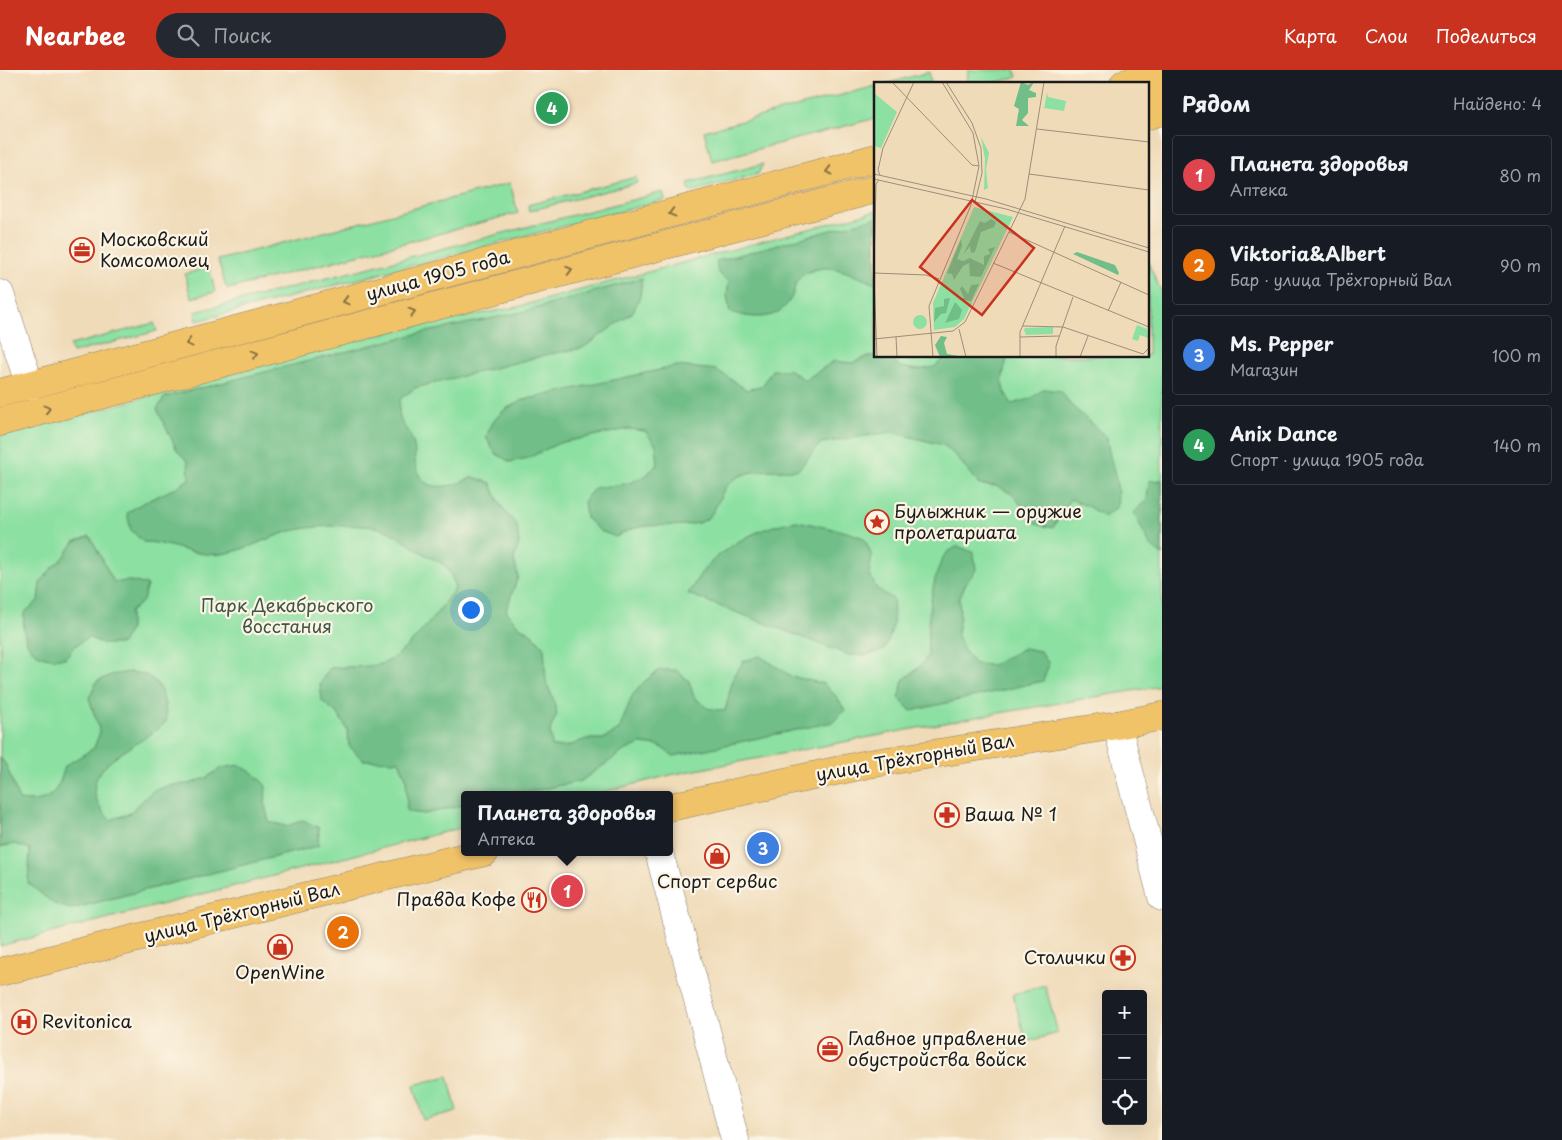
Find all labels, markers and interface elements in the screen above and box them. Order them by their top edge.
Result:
search box [156,13,506,58]
text: Nearbee [25,17,126,53]
icon: search [174,21,202,49]
text: Поиск [214,21,271,49]
text: Карта [1284,22,1337,49]
text: Слои [1365,22,1408,49]
text: Поделиться [1436,22,1537,49]
inset map [874,82,1150,358]
text: Рядом [1182,87,1250,119]
pin: 4 [536,89,568,127]
text: Найдено: 4 [1453,91,1542,115]
text: Планета здоровья [1230,149,1409,177]
text: 1 [1195,163,1203,187]
text: 80 m [1499,163,1541,187]
one-way arrow [825,165,833,175]
text: Аптека [1230,177,1287,201]
one-way arrow [667,207,676,218]
place label: Московский Комсомолец [100,225,209,273]
office icon: Московский Комсомолец [69,237,95,263]
text: Viktoria&Albert [1230,239,1386,267]
street label: улица 1905 года [363,242,513,307]
text: 2 [1193,253,1205,277]
text: 90 m [1500,253,1541,277]
one-way arrow [564,266,573,276]
text: Бар · улица Трёхгорный Вал [1230,267,1452,291]
one-way arrow [342,295,350,305]
one-way arrow [407,307,416,318]
text: Ms. Pepper [1230,329,1334,357]
one-way arrow [185,337,193,347]
text: 3 [1194,343,1204,367]
text: 100 m [1492,343,1541,367]
one-way arrow [250,349,259,360]
text: Магазин [1230,357,1299,381]
one-way arrow [43,405,51,415]
text: Anix Dance [1230,419,1337,447]
text: 4 [1194,433,1204,457]
text: 140 m [1493,433,1541,457]
text: Спорт · улица 1905 года [1230,447,1424,471]
place label: Булыжник — оружие пролетариата [894,497,1082,545]
place icon: Булыжник — оружие пролетариата [864,509,890,535]
park label: Парк Декабрьского восстания [201,591,373,639]
your location [458,597,484,623]
street label: улица Трёхгорный Вал [814,726,1016,787]
popup [461,791,673,856]
text: Планета здоровья [478,798,656,826]
place label: Ваша № 1 [964,800,1057,827]
pharmacy icon: Ваша № 1 [934,802,960,828]
text: Аптека [478,826,535,850]
pin: 3 [747,829,779,867]
shop icon: Спорт сервис [704,843,730,869]
place label: Спорт сервис [657,867,777,894]
pin: 1 [551,872,583,910]
street label: улица Трёхгорный Вал [141,874,342,949]
place label: Правда Кофе [396,885,516,912]
restaurant icon: Правда Кофе [521,887,547,913]
pin: 2 [327,913,359,951]
shop icon: OpenWine [267,934,293,960]
place label: Столички [1024,943,1106,970]
pharmacy icon: Столички [1110,945,1136,971]
place label: OpenWine [235,958,325,985]
map controls [1102,990,1147,1125]
button: + [1102,990,1147,1035]
place label: Revitonica [42,1007,132,1034]
hospital icon: Revitonica [11,1009,37,1035]
place label: Главное управление обустройства войск [848,1024,1027,1072]
button: − [1102,1035,1147,1080]
office icon: Главное управление обустройства войск [817,1036,843,1062]
button: locate [1102,1080,1147,1125]

